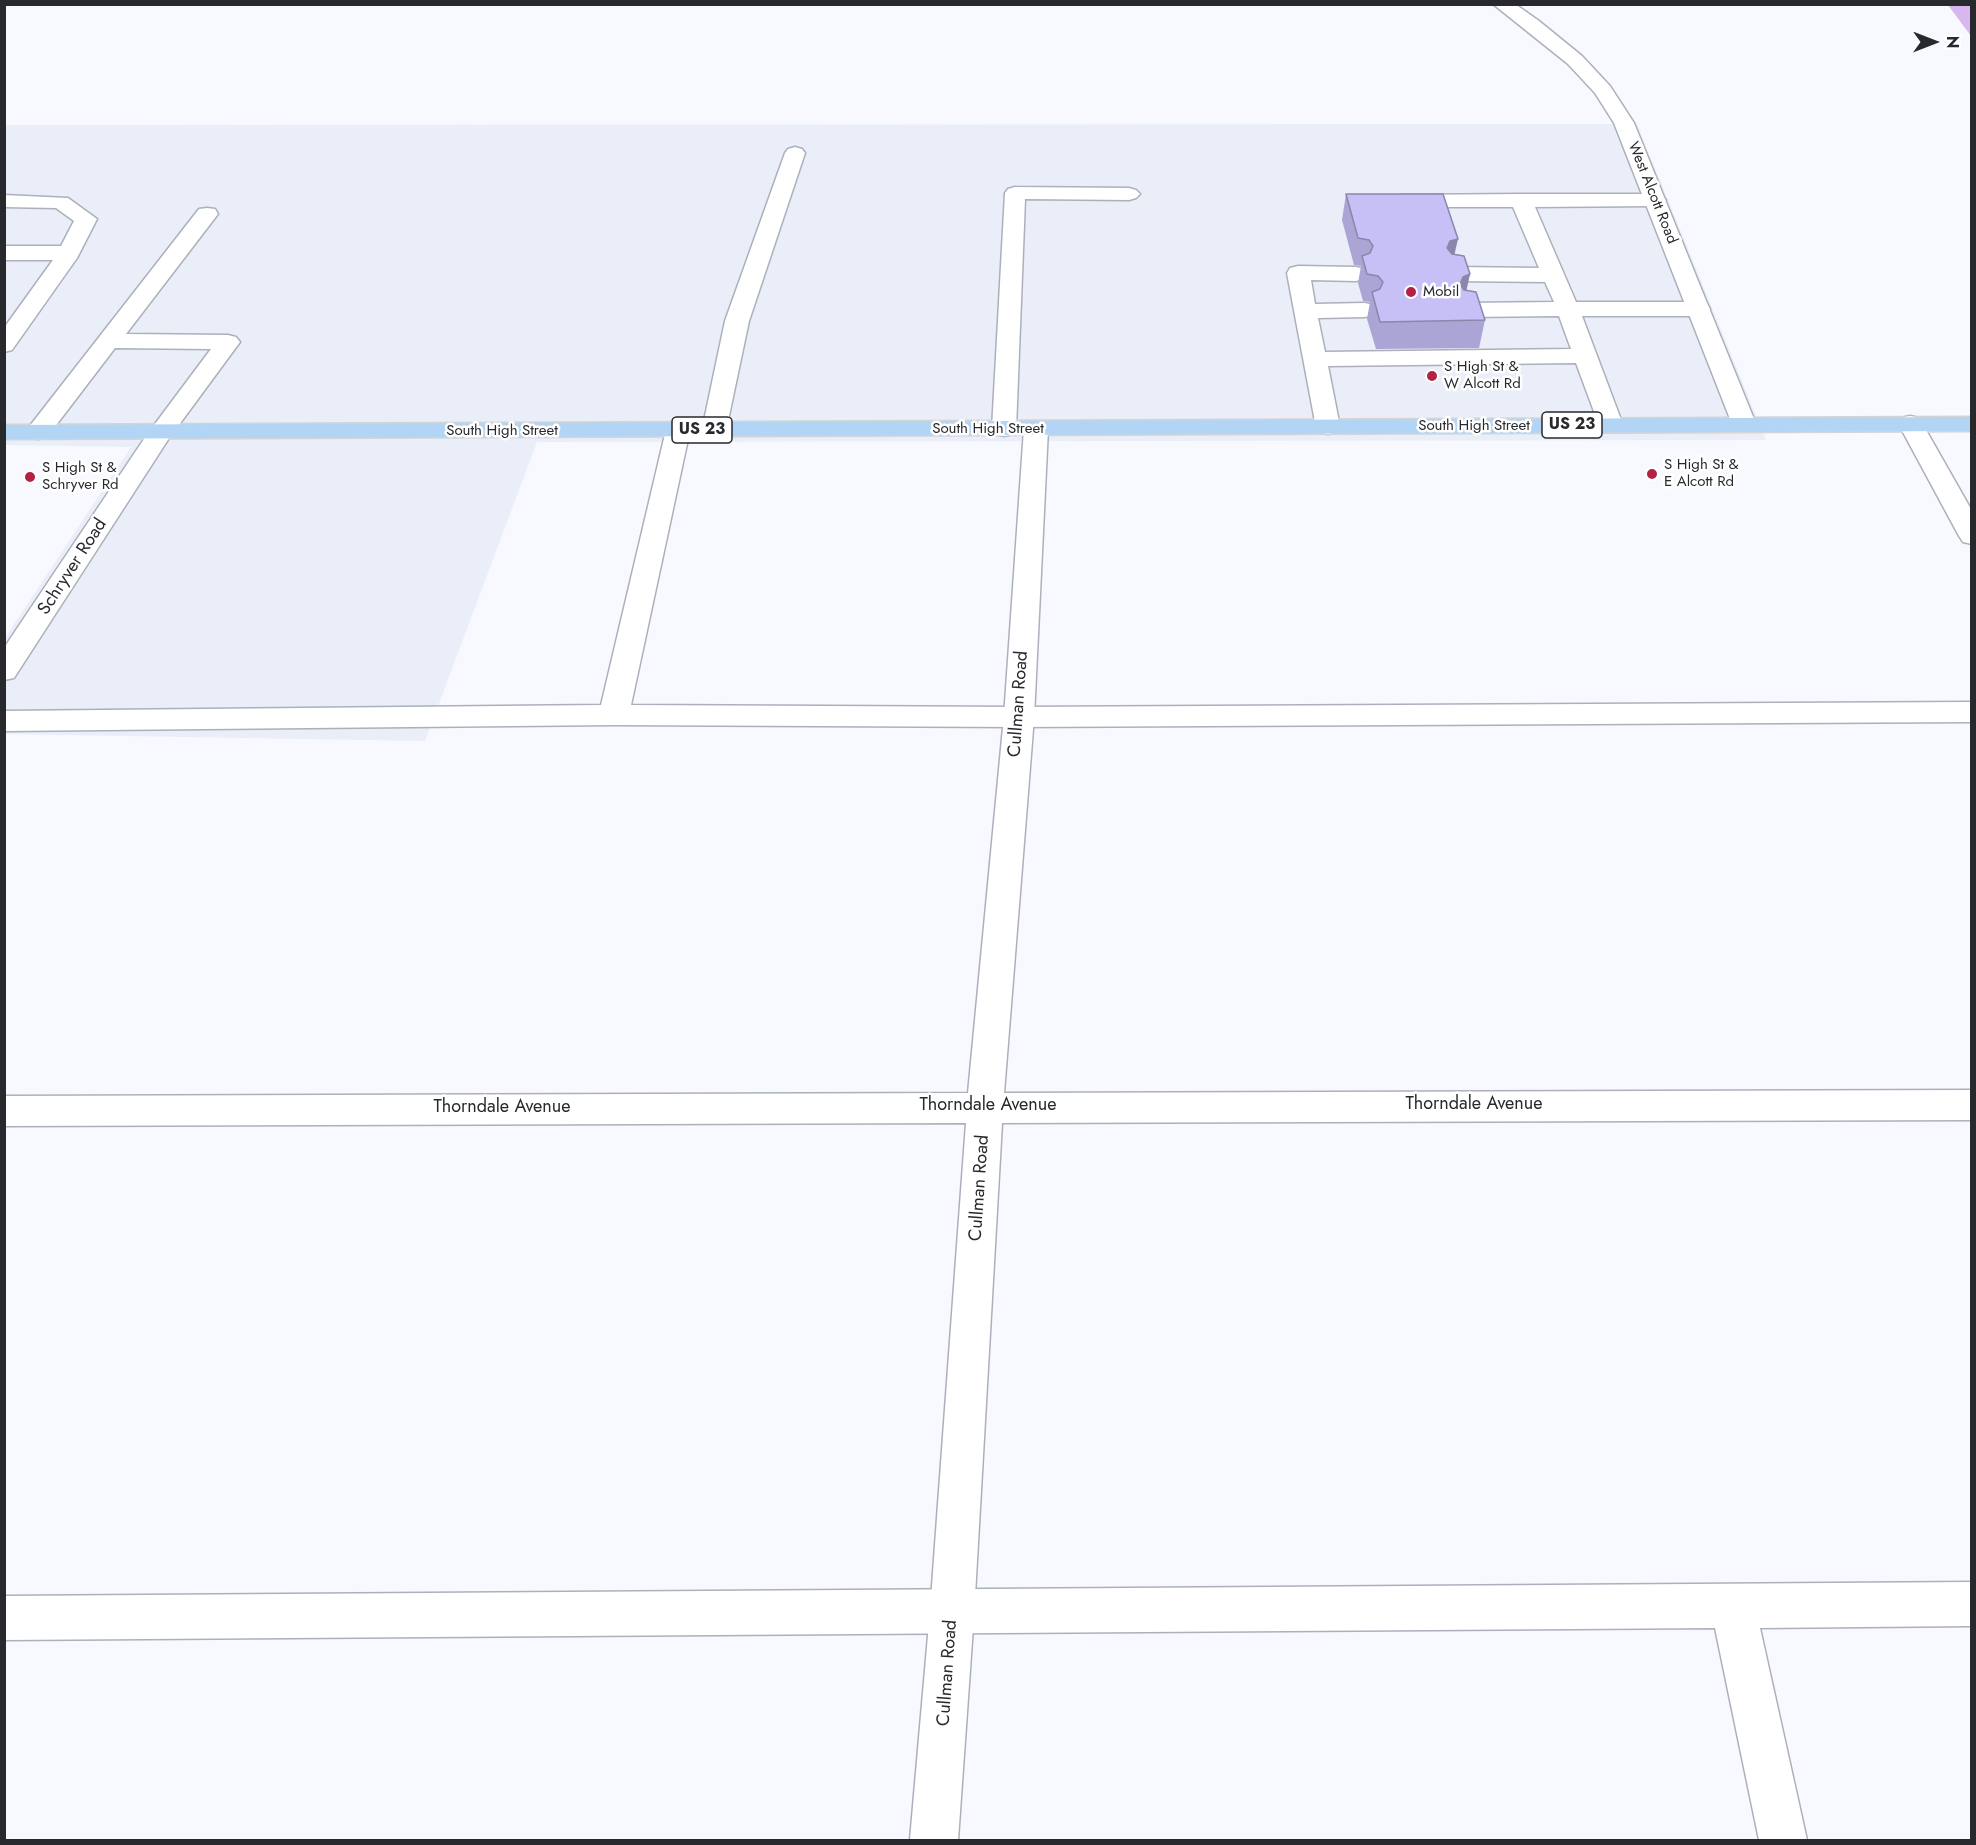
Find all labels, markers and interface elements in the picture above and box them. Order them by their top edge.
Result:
north arrow [1904,12,1964,72]
text: N [1941,36,1964,48]
street label: West Alcott Road [1623,139,1681,247]
place label: Mobil [1423,283,1459,301]
marker: Mobil [1404,285,1418,299]
place label: S High St & W Alcott Rd [1444,358,1521,393]
marker: S High St & W Alcott Rd [1425,369,1439,383]
road number: US 23 [1542,412,1602,438]
road number: US 23 [672,417,732,443]
street label: South High Street [1418,417,1530,435]
street label: South High Street [932,420,1044,438]
street label: South High Street [446,422,558,440]
place label: S High St & E Alcott Rd [1664,456,1739,491]
place label: S High St & Schryver Rd [42,459,119,494]
marker: S High St & E Alcott Rd [1645,467,1659,481]
marker: S High St & Schryver Rd [23,470,37,484]
street label: Schryver Road [34,515,112,619]
street label: Cullman Road [1005,650,1033,758]
street label: Thorndale Avenue [1405,1094,1543,1116]
street label: Thorndale Avenue [919,1095,1057,1117]
street label: Thorndale Avenue [433,1097,571,1119]
street label: Cullman Road [966,1134,994,1242]
street label: Cullman Road [934,1619,962,1727]

